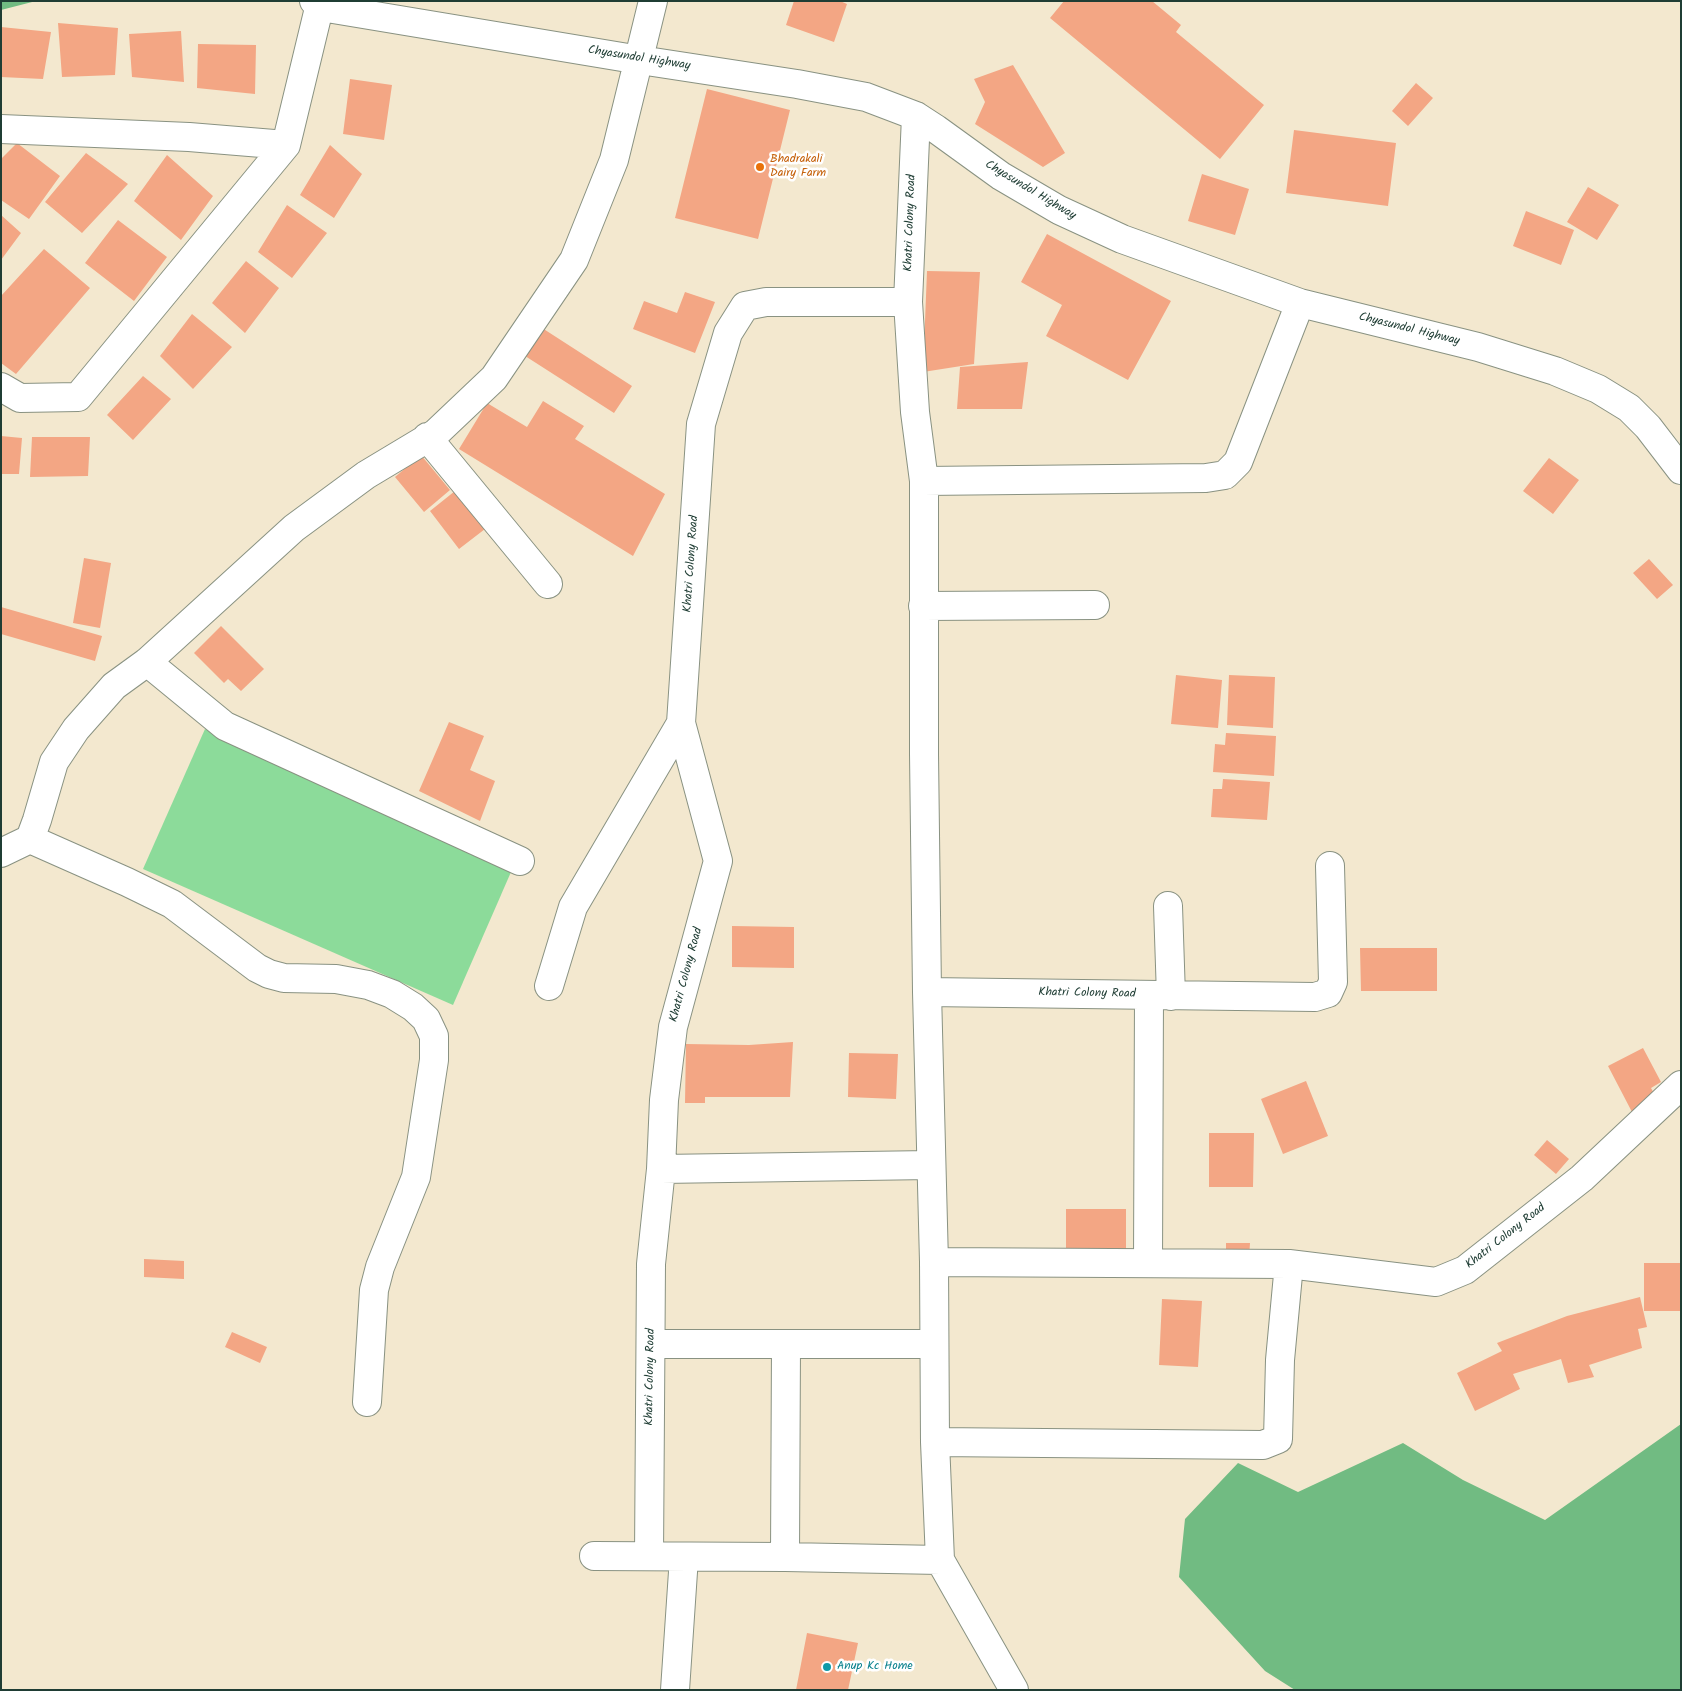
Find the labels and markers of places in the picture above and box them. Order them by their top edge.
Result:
place label: Bhadrakali Dairy Farm [770,153,826,181]
marker: Bhadrakali Dairy Farm [754,161,766,173]
place label: Anup Kc Home [837,1660,913,1674]
marker: Anup Kc Home [821,1661,833,1673]

